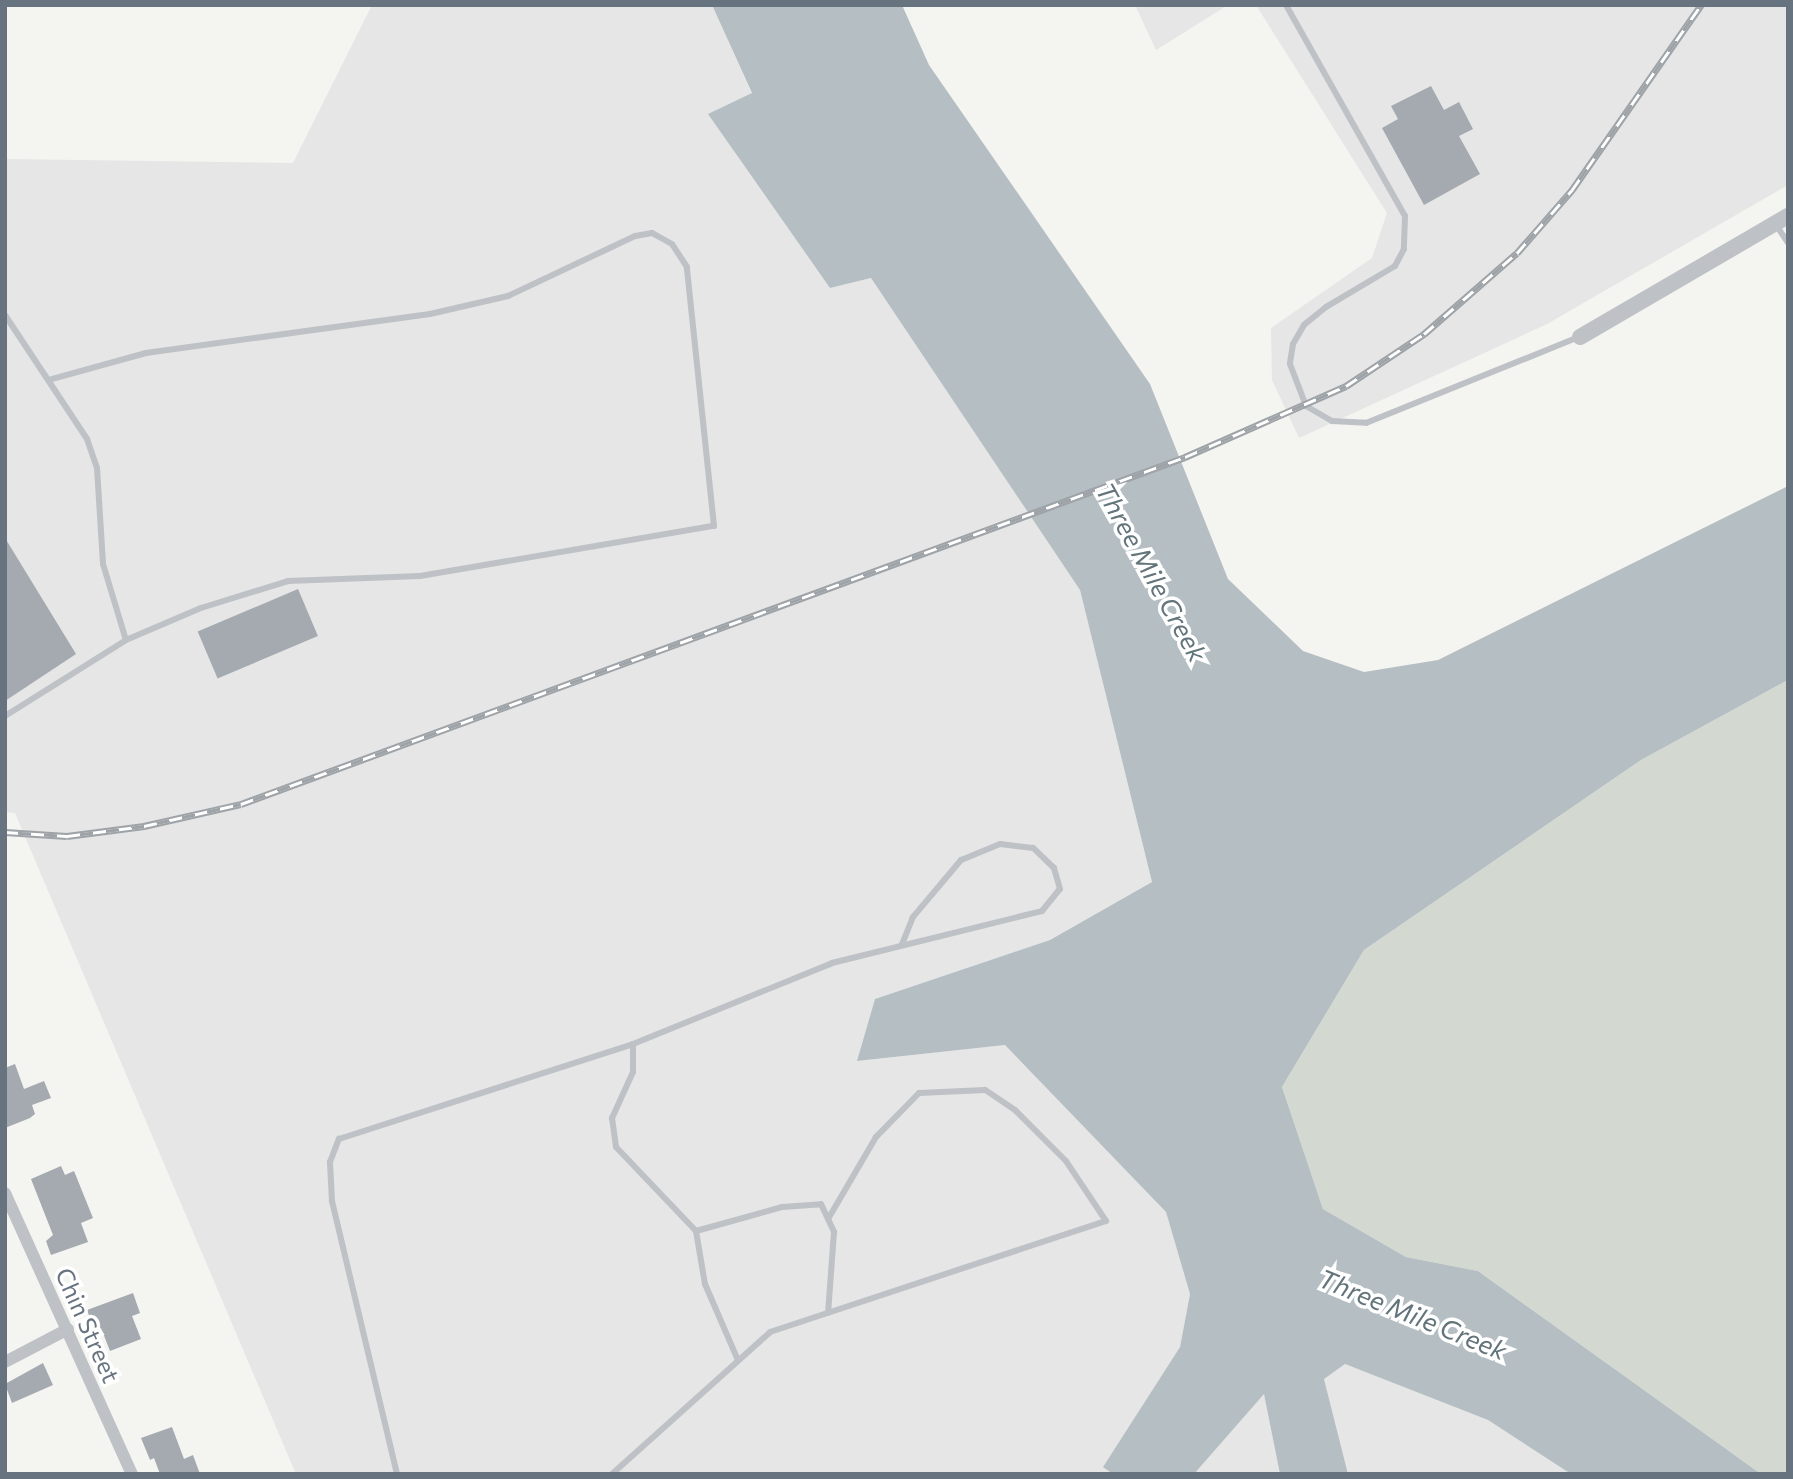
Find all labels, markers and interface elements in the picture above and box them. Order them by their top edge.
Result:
water label: Three Mile Creek [1090,477,1214,667]
water label: Three Mile Creek [1314,1262,1512,1366]
street label: Chin Street [50,1263,126,1387]

